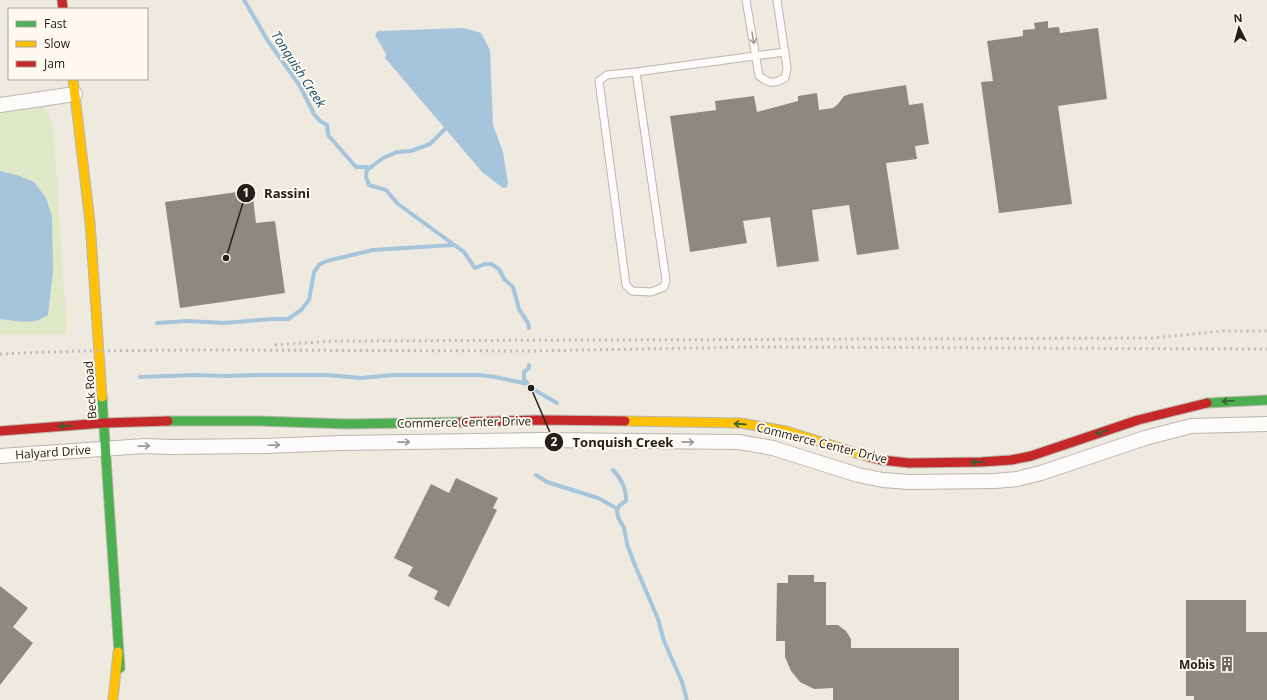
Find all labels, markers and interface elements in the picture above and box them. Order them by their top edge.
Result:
legend [8,8,148,80]
north arrow [1219,8,1259,48]
text: N [1233,10,1243,25]
text: Fast [44,15,67,32]
water label: Tonquish Creek [267,27,331,111]
one-way arrow [749,32,757,45]
text: Slow [44,35,71,52]
text: Jam [43,55,65,72]
callout: Rassini [236,181,318,206]
text: 1 [243,184,249,201]
text: Rassini [264,184,310,202]
street label: Beck Road [79,360,101,420]
one-way arrow [1222,398,1235,405]
street label: Commerce Center Drive [397,412,532,432]
street label: Commerce Center Drive [755,419,889,468]
one-way arrow [734,420,747,427]
one-way arrow [59,422,72,429]
one-way arrow [1096,429,1109,436]
callout: Tonquish Creek [544,430,681,455]
text: 2 [551,433,558,450]
text: Tonquish Creek [573,433,674,451]
one-way arrow [397,438,410,446]
one-way arrow [681,438,694,446]
street label: Halyard Drive [15,441,92,463]
one-way arrow [137,442,150,450]
one-way arrow [267,442,280,449]
one-way arrow [971,458,984,466]
building icon: Mobis [1218,655,1236,673]
place label: Mobis [1179,656,1215,673]

